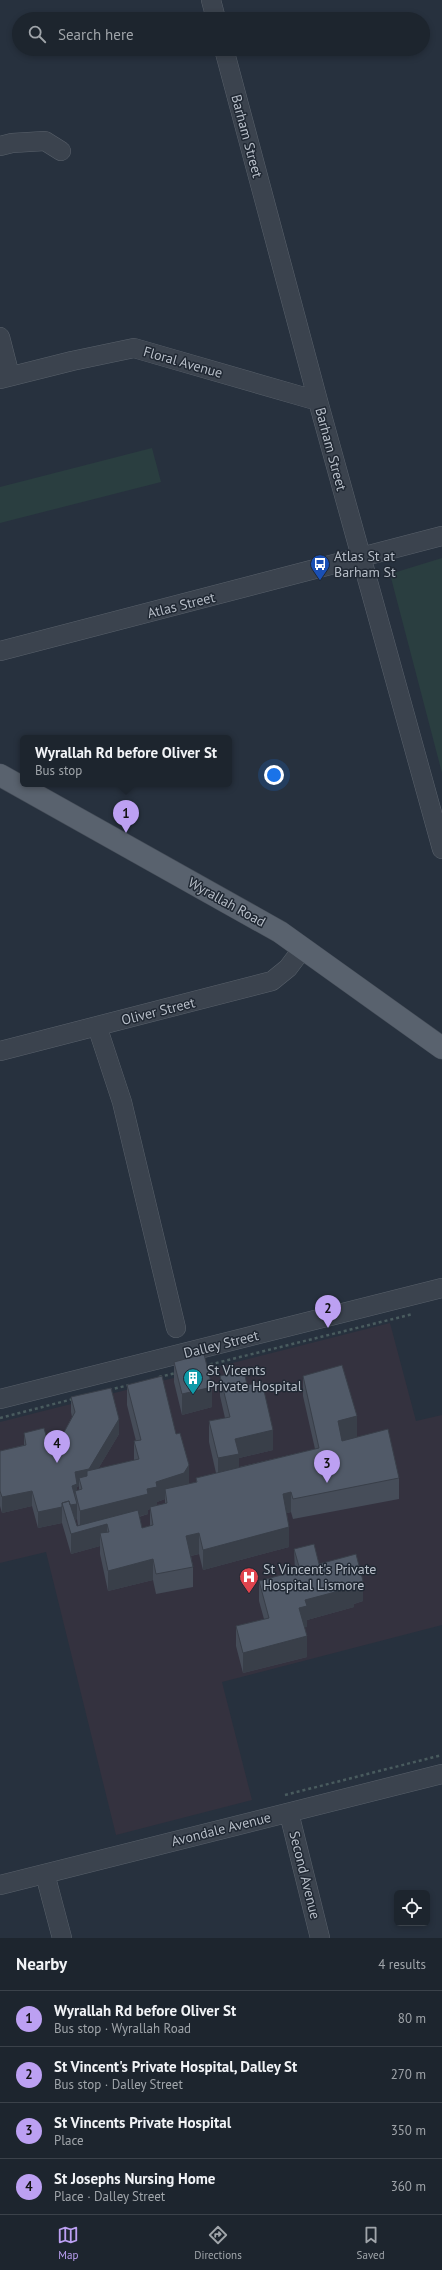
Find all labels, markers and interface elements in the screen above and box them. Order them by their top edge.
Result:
search box [12,12,430,56]
icon: search [26,23,48,45]
text: Search here [58,25,134,44]
street label: Barham Street [227,92,267,180]
street label: Floral Avenue [141,342,225,382]
street label: Barham Street [311,405,351,493]
place label: Atlas St at Barham St [334,547,396,581]
bus stop icon: Atlas St at Barham St [309,553,331,581]
street label: Atlas Street [145,588,217,622]
popup [20,735,232,787]
text: Wyrallah Rd before Oliver St [35,743,217,762]
text: Bus stop [35,762,82,779]
your location [264,765,284,785]
pin: 1 [113,800,139,833]
street label: Wyrallah Road [185,873,269,931]
street label: Oliver Street [119,993,197,1029]
pin: 2 [315,1295,341,1328]
street label: Dalley Street [182,1326,261,1362]
place label: St Vicents Private Hospital [207,1361,302,1395]
building icon: St Vicents Private Hospital [182,1367,204,1395]
pin: 4 [44,1430,70,1463]
pin: 3 [314,1450,340,1483]
place label: St Vincent's Private Hospital Lismore [263,1560,376,1594]
hospital icon: St Vincent's Private Hospital Lismore [238,1566,260,1594]
street label: Avondale Avenue [169,1808,273,1850]
street label: Second Avenue [285,1829,325,1921]
map controls [394,1890,430,1926]
button: locate [394,1890,430,1926]
text: Nearby [16,1953,67,1975]
text: 4 results [378,1956,426,1973]
text: Wyrallah Rd before Oliver St [54,2001,236,2020]
text: 1 [25,2010,33,2027]
text: 80 m [398,2010,426,2027]
text: Bus stop · Wyrallah Road [54,2020,191,2037]
text: St Vincent's Private Hospital, Dalley St [54,2057,297,2076]
text: 2 [25,2066,33,2083]
text: 270 m [391,2066,426,2083]
text: Bus stop · Dalley Street [54,2076,183,2093]
text: St Vincents Private Hospital [54,2113,231,2132]
text: 3 [25,2122,33,2139]
text: 350 m [391,2122,426,2139]
text: Place [54,2132,84,2149]
text: St Josephs Nursing Home [54,2169,215,2188]
text: 4 [25,2178,33,2195]
text: 360 m [391,2178,426,2195]
text: Place · Dalley Street [54,2188,165,2205]
tab: Map [57,2224,79,2262]
tab: Directions [194,2224,242,2262]
tab: Saved [357,2224,385,2262]

